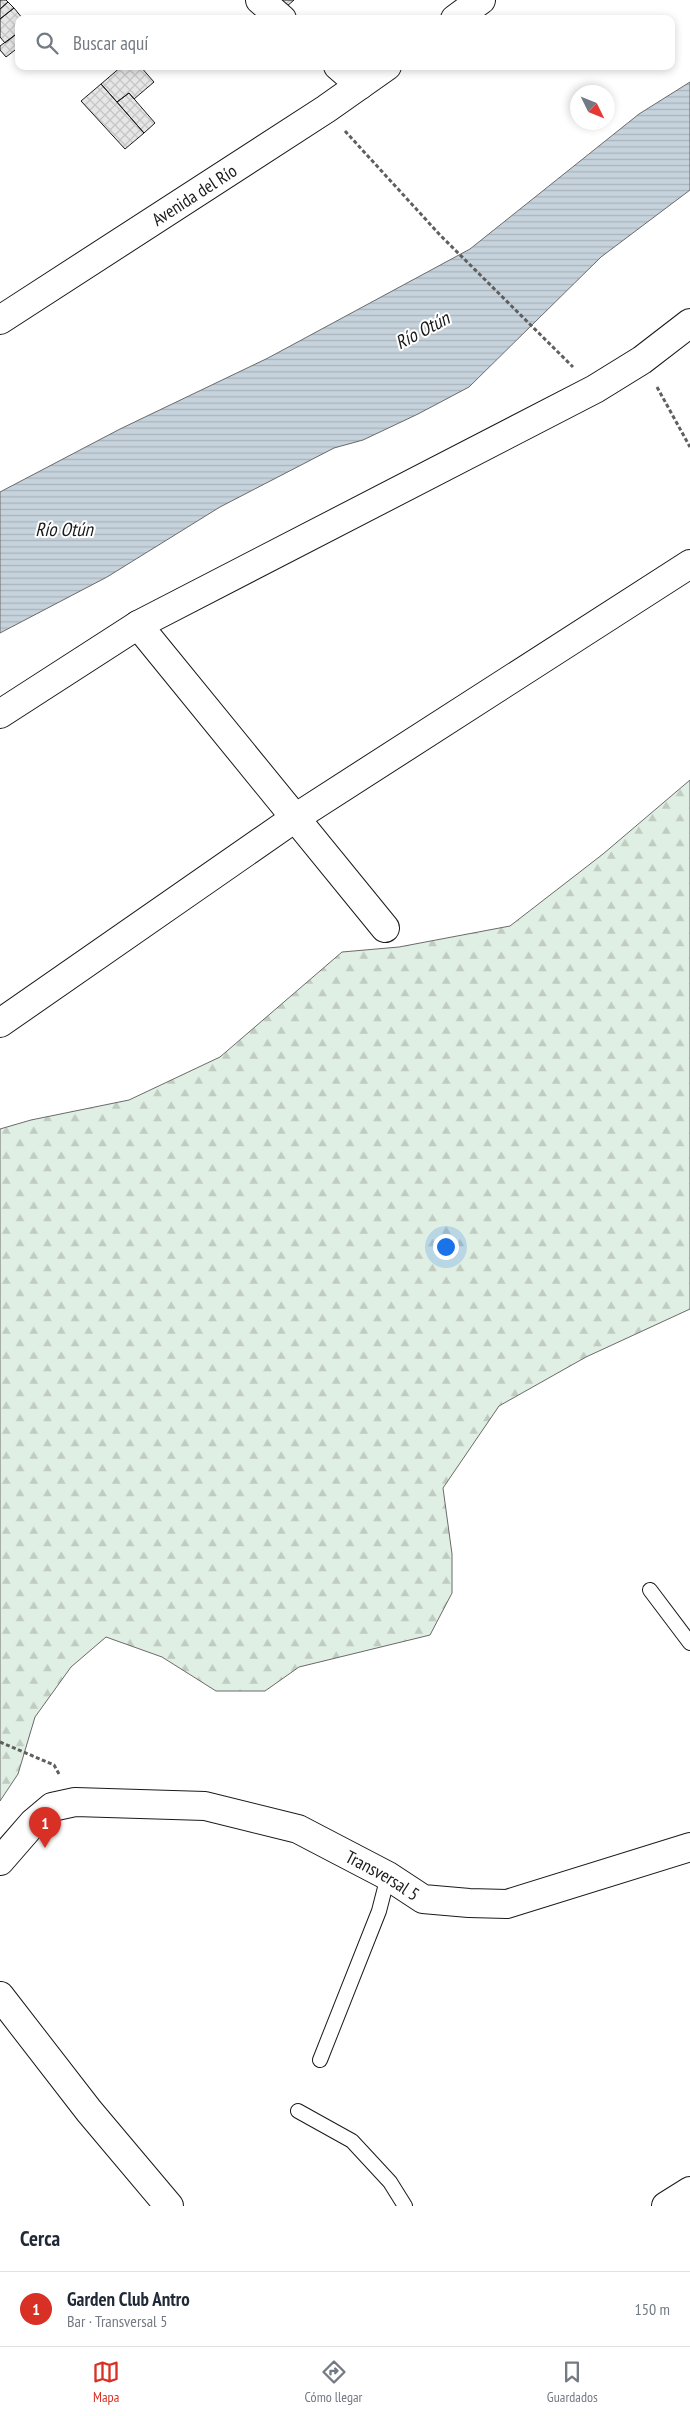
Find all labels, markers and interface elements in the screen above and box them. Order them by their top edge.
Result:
search box [15,15,675,70]
icon: search [33,29,61,57]
text: Buscar aquí [73,31,148,55]
north arrow [570,85,615,130]
street label: Avenida del Río [147,158,241,230]
water label: Río Otún [391,305,455,354]
water label: Río Otún [35,517,95,541]
your location [433,1234,459,1260]
pin: 1 [29,1807,61,1848]
street label: Transversal 5 [342,1845,424,1905]
text: Cerca [20,2225,60,2252]
text: Garden Club Antro [67,2287,190,2311]
text: 1 [32,2299,40,2319]
text: 150 m [635,2299,670,2319]
text: Bar · Transversal 5 [67,2311,167,2331]
tab: Mapa [92,2358,120,2406]
tab: Cómo llegar [305,2358,362,2406]
tab: Guardados [547,2358,598,2406]

